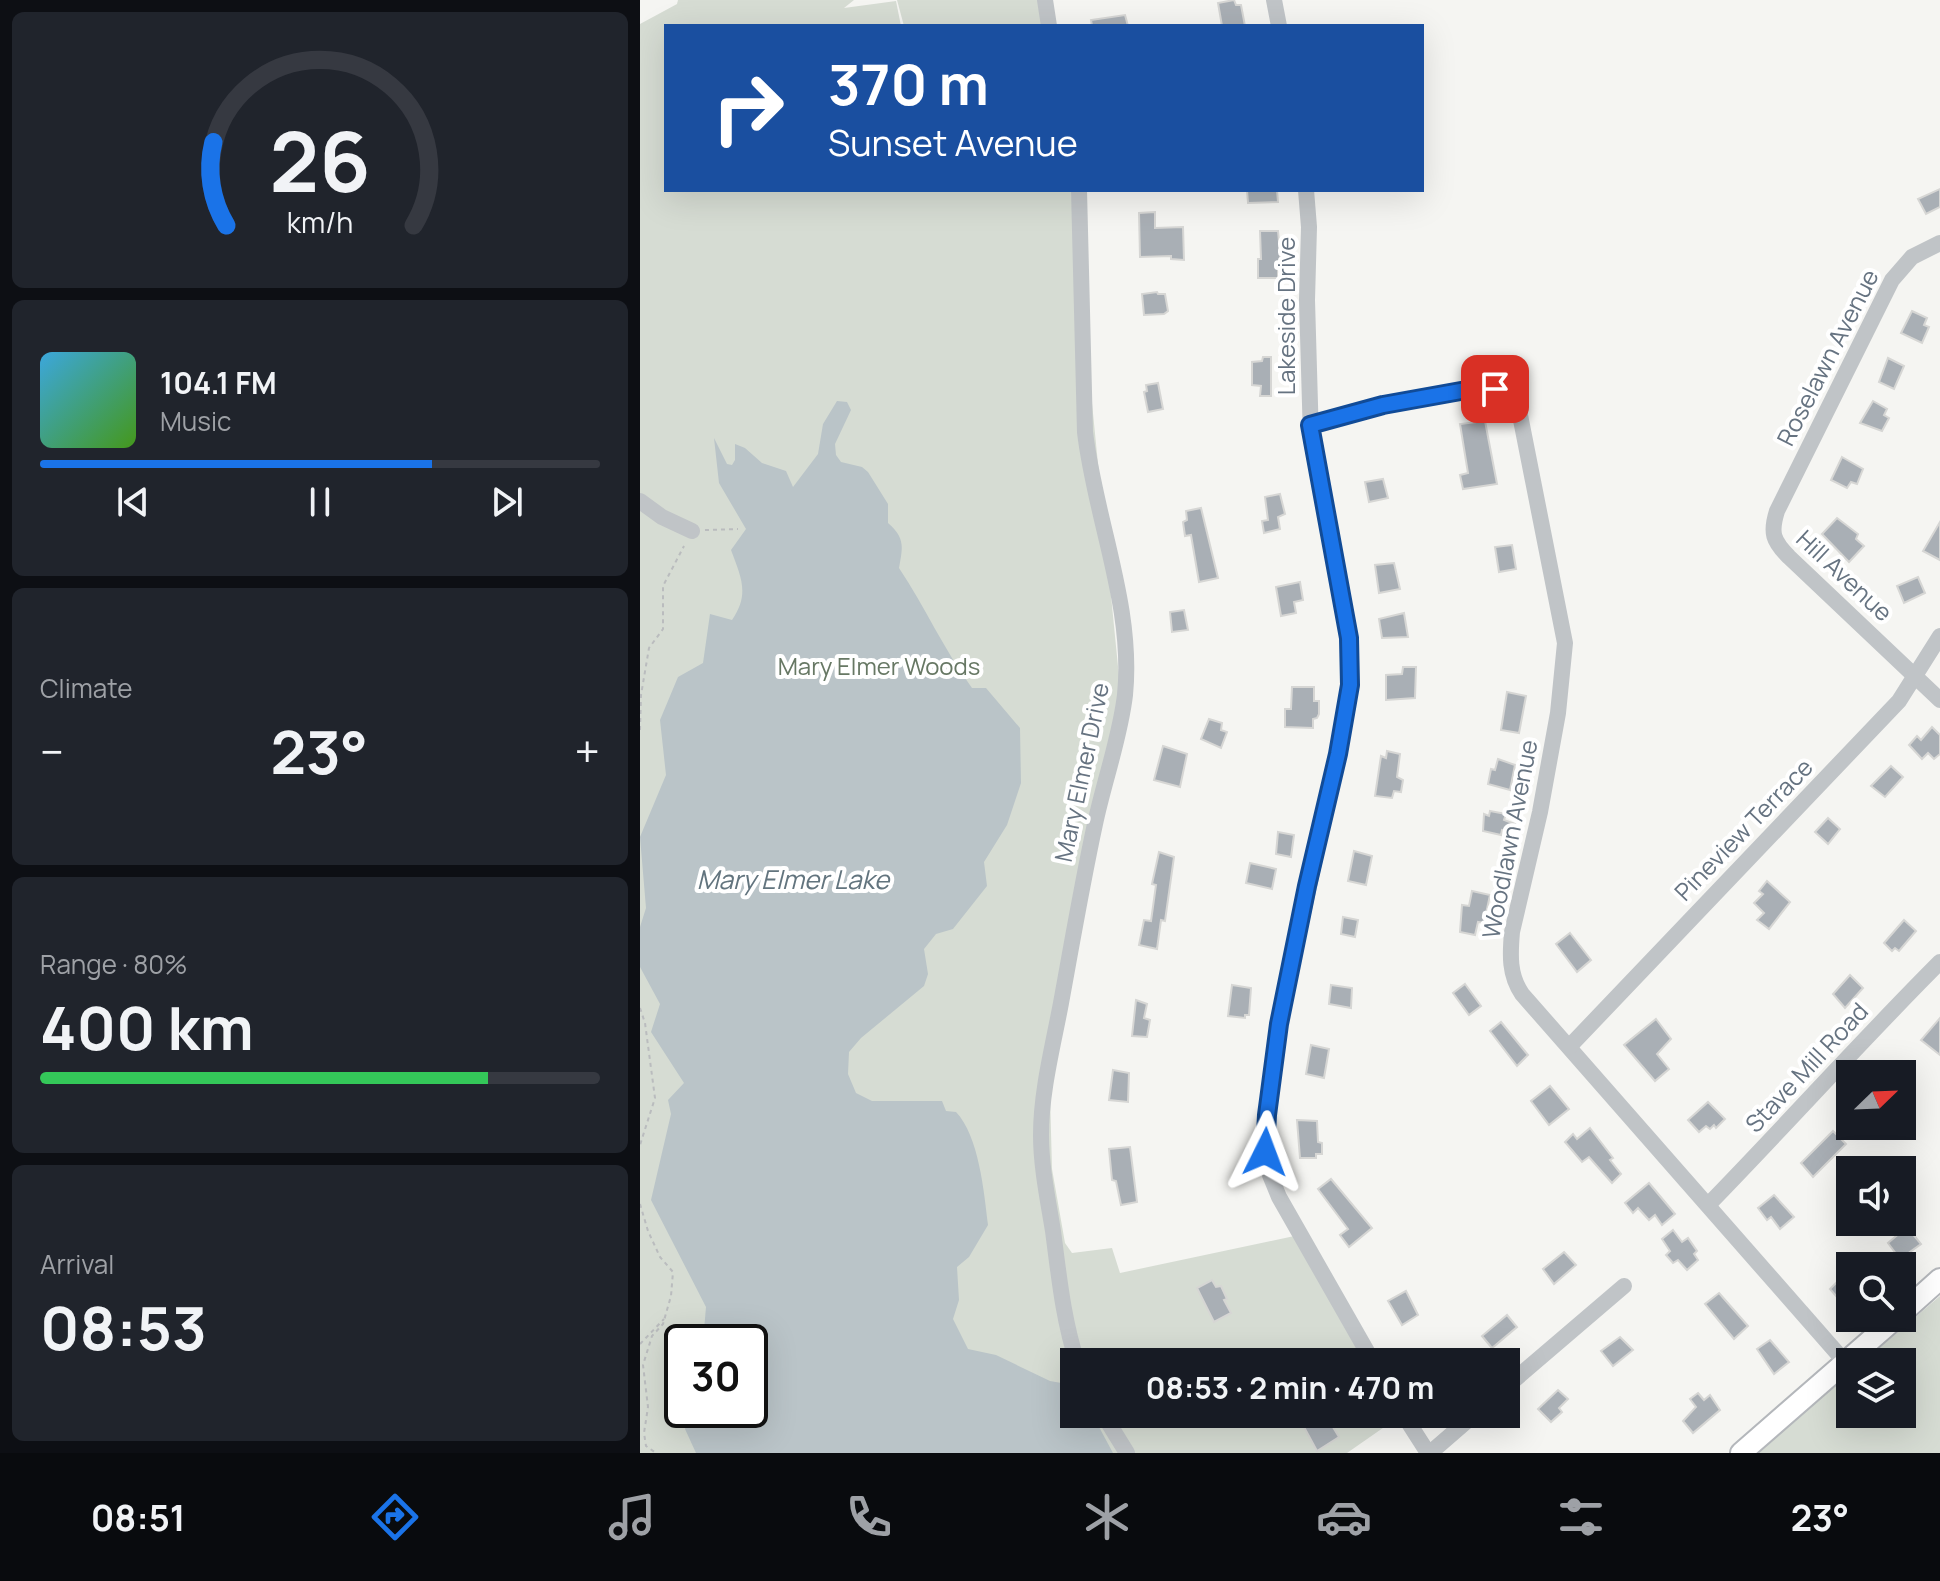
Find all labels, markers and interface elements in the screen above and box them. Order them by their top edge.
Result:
text: 370 m [828,45,989,122]
icon: right [696,56,800,160]
text: 26 [269,103,371,217]
text: Sunset Avenue [828,118,1078,167]
text: km/h [287,203,353,242]
street label: Lakeside Drive [1269,237,1302,395]
street label: Roselawn Avenue [1768,263,1886,451]
pin [1461,355,1529,423]
text: 104.1 FM [160,362,277,403]
icon: arrive [1473,367,1517,411]
text: Music [160,403,231,439]
icon: previous [111,480,155,524]
icon: pause [298,480,342,524]
icon: next [485,480,529,524]
street label: Hill Avenue [1790,522,1900,628]
park label: Mary Elmer Woods [778,649,980,682]
text: Climate [40,670,132,706]
street label: Mary Elmer Drive [1046,679,1116,865]
text: 23° [270,710,368,792]
text: − [40,721,64,781]
text: + [575,721,600,781]
street label: Woodlawn Avenue [1474,737,1544,941]
street label: Pineview Terrace [1667,751,1819,907]
water label: Mary Elmer Lake [697,861,891,897]
text: Range · 80% [40,946,188,982]
text: 400 km [40,986,254,1068]
street label: Stave Mill Road [1737,995,1875,1139]
north arrow [1836,1060,1916,1140]
map controls [1836,1060,1916,1428]
position arrow [1223,1110,1307,1194]
button: sound [1836,1156,1916,1236]
text: Arrival [40,1246,114,1282]
button: search [1836,1252,1916,1332]
text: 08:53 [40,1286,207,1368]
speed limit sign: 30 [664,1324,768,1428]
button: layers [1836,1348,1916,1428]
text: 08:53 · 2 min · 470 m [1146,1367,1434,1408]
icon: directions [367,1489,423,1545]
icon: music [604,1489,660,1545]
icon: phone [841,1489,897,1545]
icon: climate [1079,1489,1135,1545]
icon: car [1316,1489,1372,1545]
icon: filters [1553,1489,1609,1545]
text: 08:51 [91,1493,186,1542]
text: 23° [1791,1493,1849,1542]

